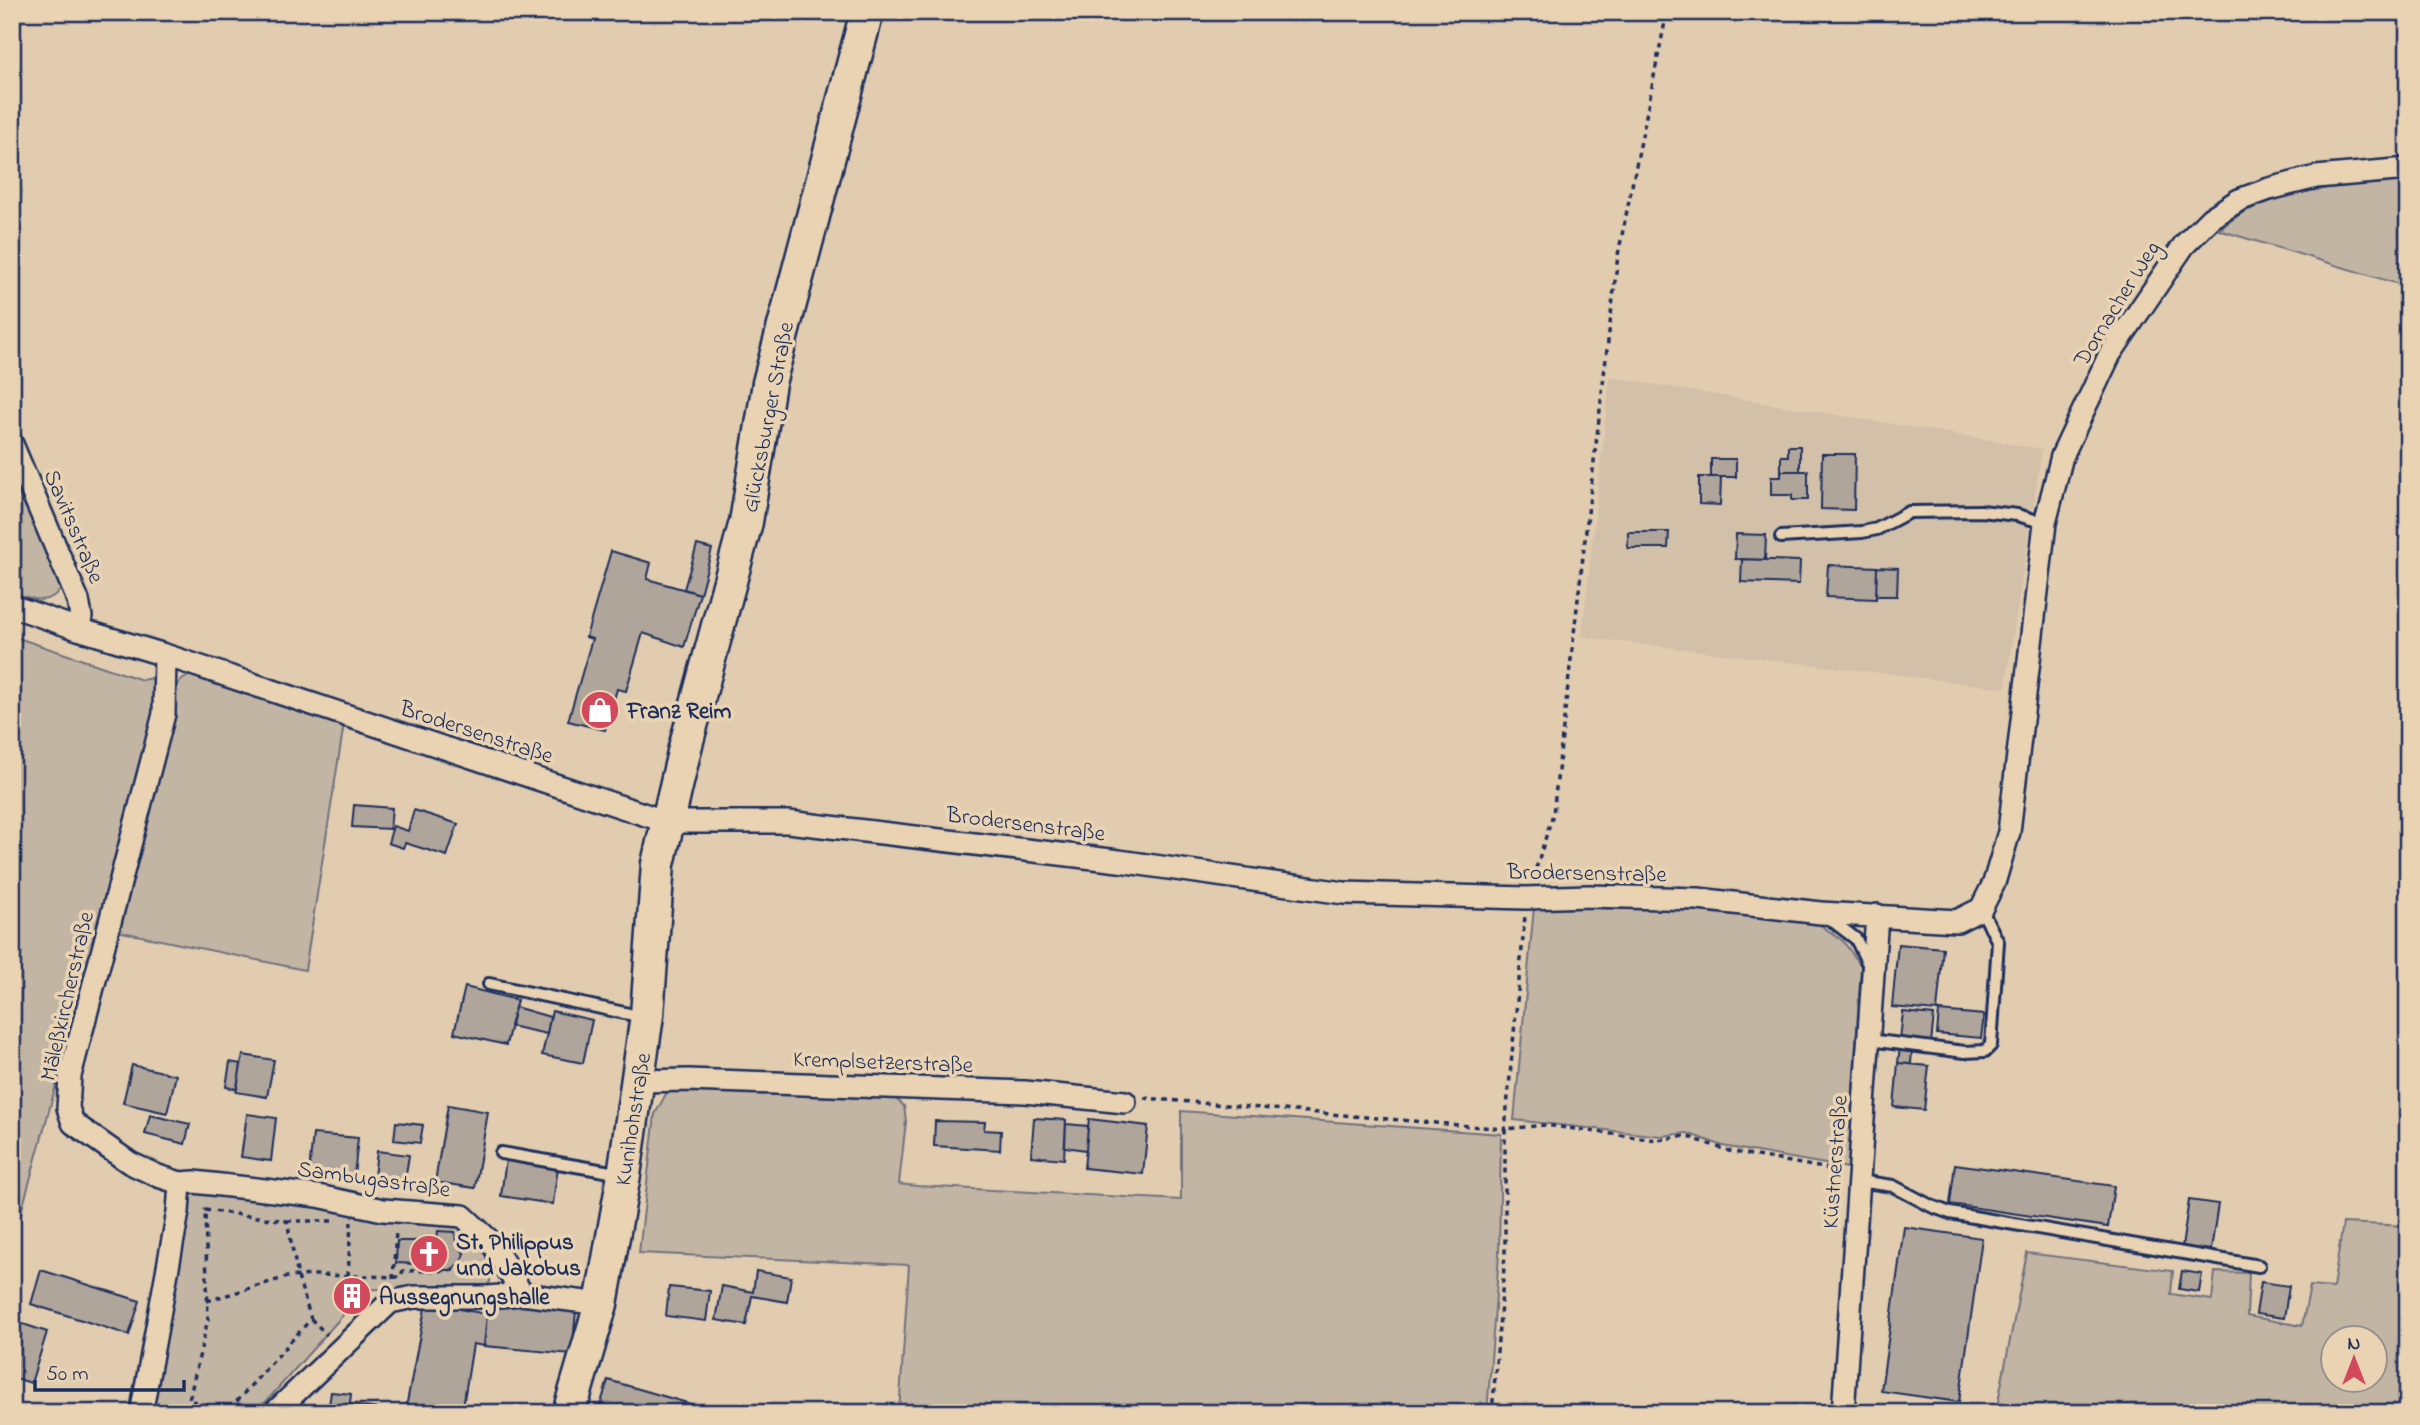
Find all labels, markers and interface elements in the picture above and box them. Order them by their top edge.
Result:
street label: Dornacher Weg [2066,235,2171,375]
street label: Glücksburger Straße [735,319,805,516]
street label: Savitsstraße [34,465,112,590]
shop icon: Franz Reim [579,689,621,731]
street label: Brodersenstraße [394,693,558,774]
place label: Franz Reim [626,696,732,729]
street label: Brodersenstraße [943,799,1108,852]
street label: Brodersenstraße [1506,857,1668,892]
street label: Mäleßkircherstraße [33,908,104,1085]
street label: Kremplsetzerstraße [792,1044,974,1083]
street label: Kunihohstraße [608,1050,661,1188]
street label: Küstnerstraße [1815,1094,1858,1230]
street label: Sambugastraße [295,1153,453,1209]
place label: St. Philippus und Jakobus [456,1227,581,1286]
church icon: St. Philippus und Jakobus [408,1233,450,1275]
building icon: Aussegnungshalle [331,1275,373,1317]
place label: Aussegnungshalle [379,1282,550,1317]
north arrow [2318,1324,2388,1394]
text: N [2348,1331,2361,1358]
scale bar [35,1348,184,1392]
text: 50 m [46,1360,89,1390]

